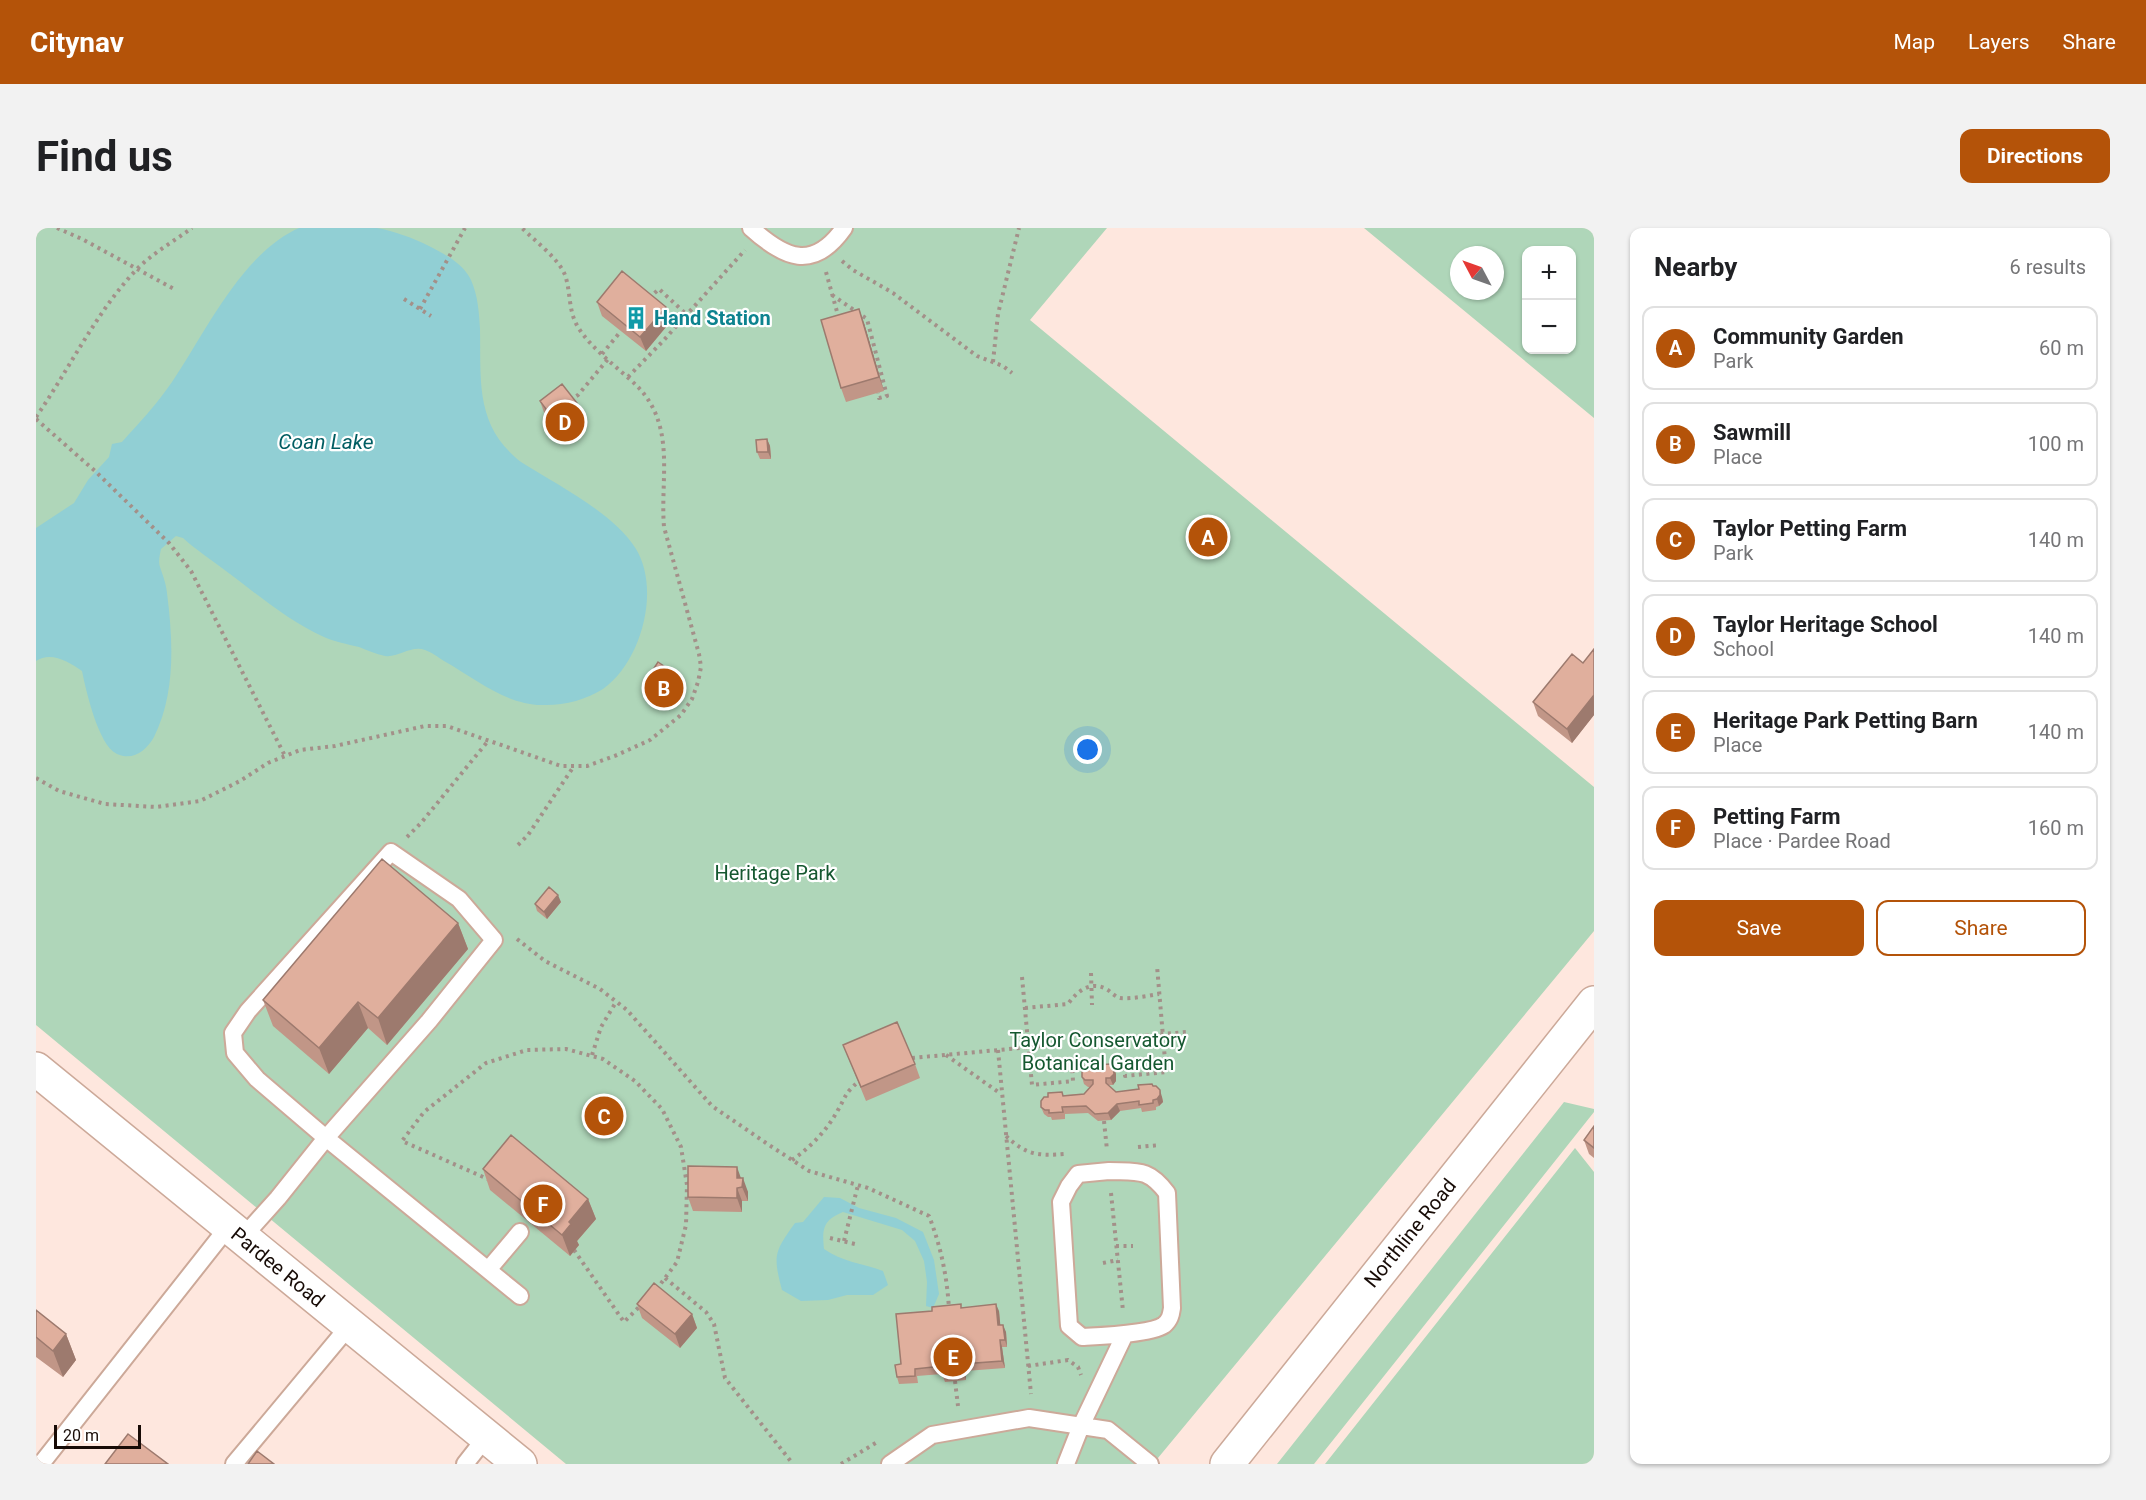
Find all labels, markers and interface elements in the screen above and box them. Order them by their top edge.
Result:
text: Citynav [30,26,124,59]
text: Map [1893,30,1935,54]
text: Layers [1968,30,2029,54]
text: Share [2062,30,2116,54]
button: Directions [1960,129,2110,183]
text: Find us [36,132,173,181]
north arrow [1450,246,1504,300]
map controls [1522,246,1576,354]
button: + [1522,246,1576,300]
text: Nearby [1654,252,1737,282]
text: 6 results [2010,255,2086,279]
button: − [1522,300,1576,354]
building icon: Hand Station [623,305,649,331]
place label: Hand Station [654,306,771,330]
text: Community Garden [1713,324,1904,349]
text: A [1669,336,1682,360]
text: 60 m [2039,336,2084,360]
text: Park [1713,349,1753,373]
pin: D [546,400,584,444]
text: Sawmill [1713,420,1791,445]
water label: Coan Lake [278,430,374,454]
text: B [1669,432,1682,456]
text: 100 m [2028,432,2084,456]
text: Place [1713,445,1762,469]
pin: A [1188,514,1228,560]
text: Taylor Petting Farm [1713,516,1907,541]
text: C [1669,528,1682,552]
text: 140 m [2028,528,2084,552]
text: Park [1713,541,1753,565]
text: Taylor Heritage School [1713,612,1938,637]
text: D [1669,624,1682,648]
text: 140 m [2028,624,2084,648]
text: School [1713,637,1774,661]
pin: B [644,666,684,710]
text: Heritage Park Petting Barn [1713,708,1978,733]
text: E [1670,720,1681,744]
text: 140 m [2028,720,2084,744]
text: Place [1713,733,1762,757]
your location [1073,735,1102,764]
text: Petting Farm [1713,804,1841,829]
text: F [1670,816,1681,840]
text: 160 m [2028,816,2084,840]
text: Place · Pardee Road [1713,829,1891,853]
park label: Heritage Park [714,861,836,885]
button: Save [1654,900,1864,956]
button: Share [1876,900,2086,956]
park label: Taylor Conservatory Botanical Garden [1010,1028,1187,1075]
pin: C [584,1094,624,1138]
street label: Northline Road [1359,1174,1461,1292]
pin: F [524,1182,562,1226]
street label: Pardee Road [226,1222,330,1312]
pin: E [934,1334,972,1380]
scale bar [54,1422,141,1450]
text: 20 m [63,1426,99,1445]

